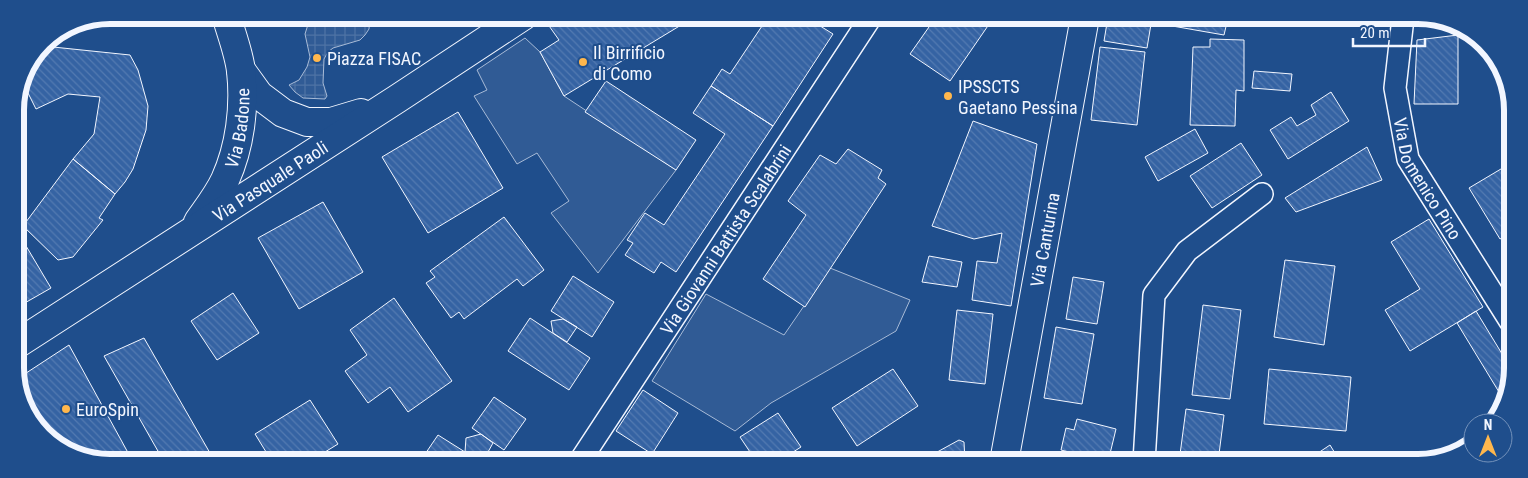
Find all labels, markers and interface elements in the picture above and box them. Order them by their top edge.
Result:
scale bar [1353,15,1426,47]
text: 20 m [1360,24,1390,42]
place label: Il Birrificio di Como [593,42,665,84]
place label: Piazza FISAC [327,48,421,69]
marker: Piazza FISAC [311,52,323,64]
marker: Il Birrificio di Como [577,56,589,68]
place label: IPSSCTS Gaetano Pessina [958,76,1078,118]
street label: Via Badone [220,88,253,171]
marker: IPSSCTS Gaetano Pessina [942,90,954,102]
street label: Via Domenico Pino [1390,116,1466,243]
street label: Via Pasquale Paoli [209,136,331,226]
street label: Via Giovanni Battista Scalabrini [655,141,795,338]
street label: Via Canturina [1026,191,1063,289]
place label: EuroSpin [76,399,139,420]
marker: EuroSpin [60,403,72,415]
north arrow [1463,413,1513,463]
text: N [1484,417,1492,433]

